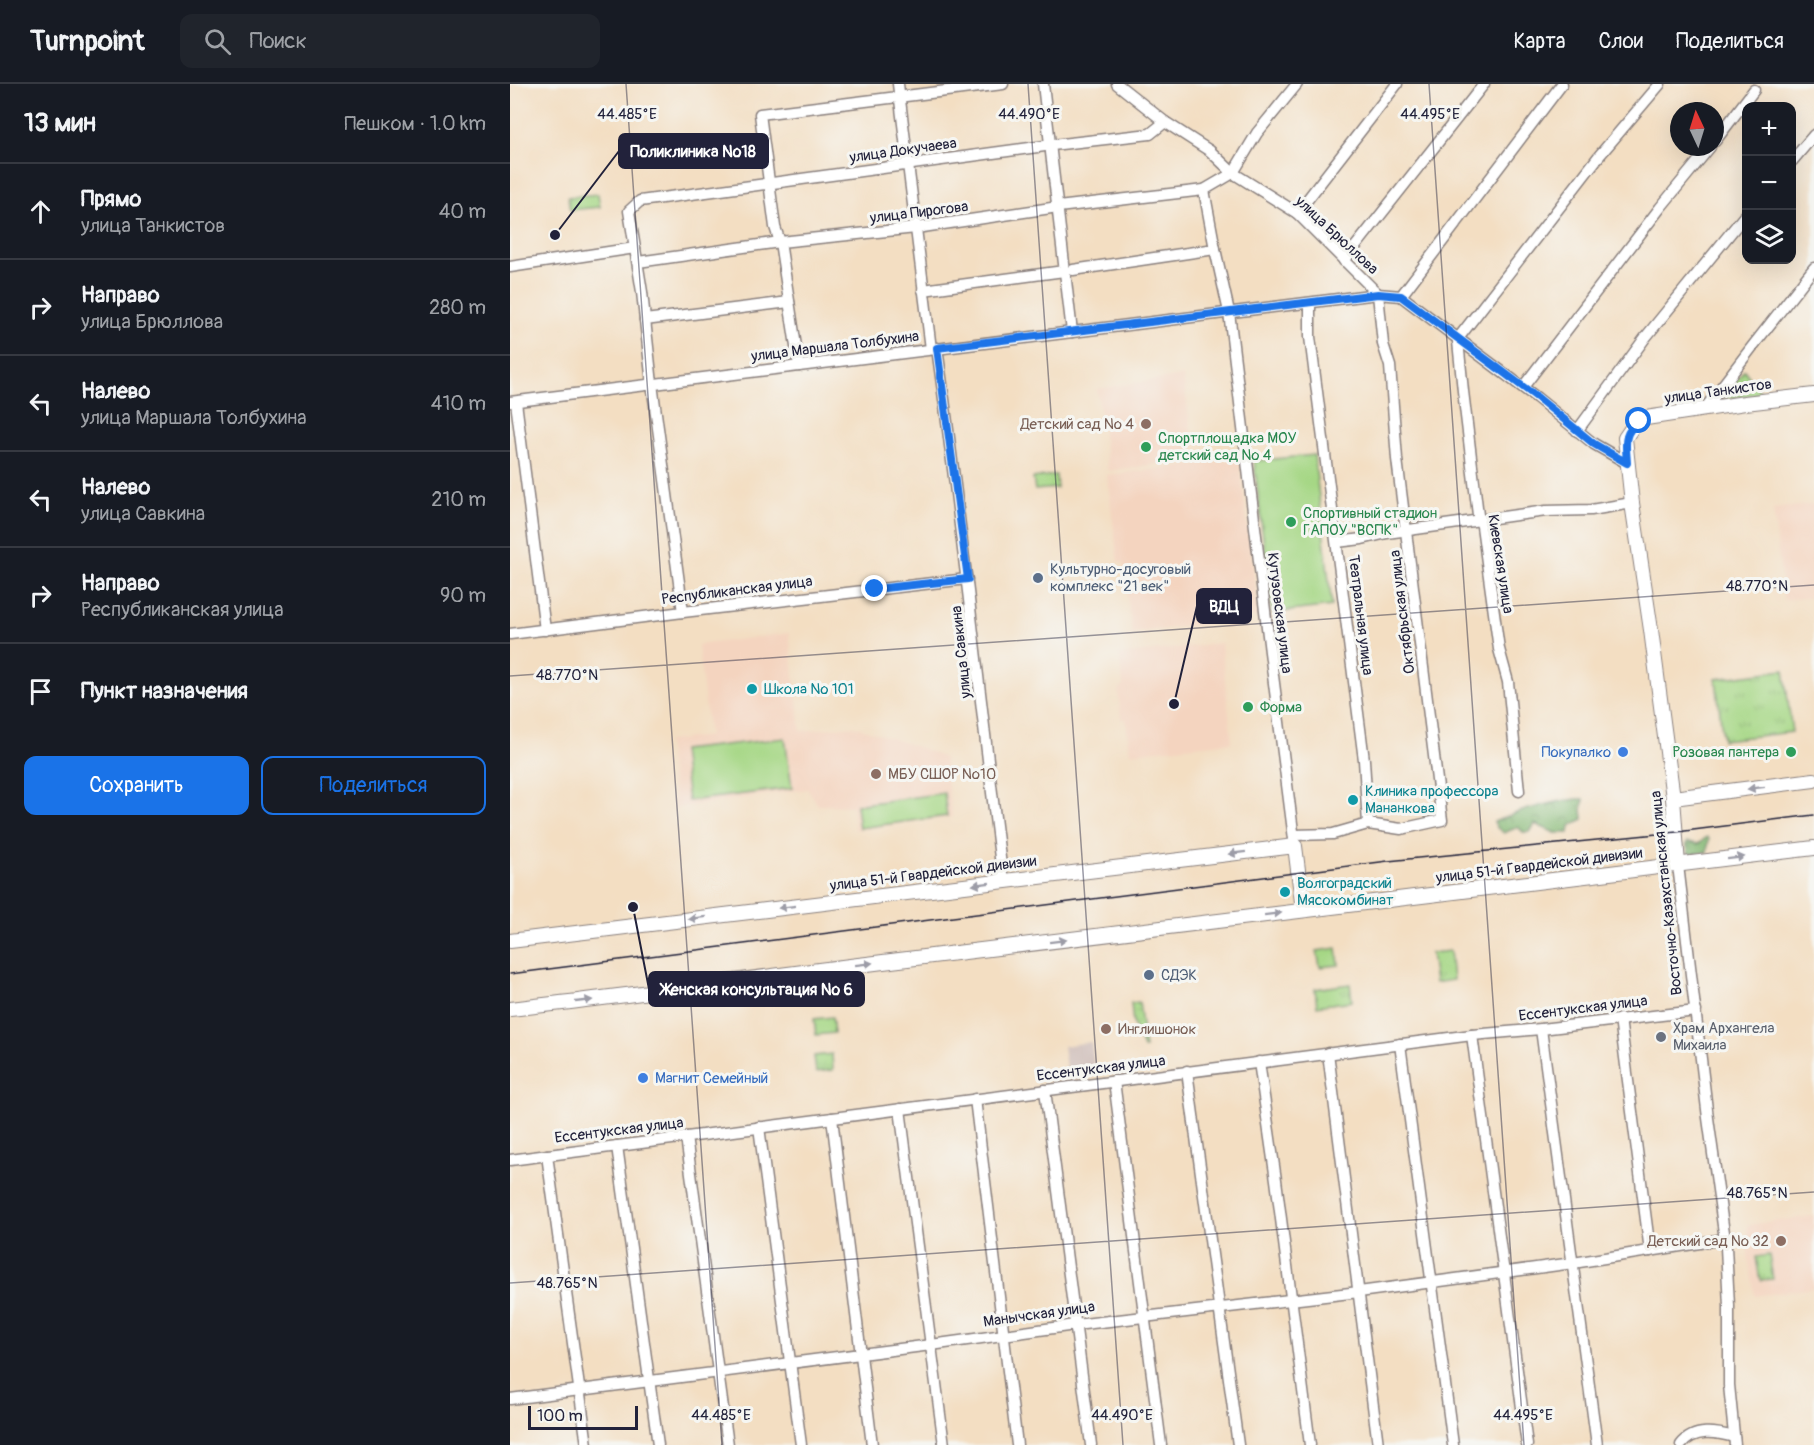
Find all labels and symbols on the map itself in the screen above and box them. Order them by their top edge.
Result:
north arrow [1670,102,1724,156]
text: 44.485°E [597,105,657,124]
text: 44.490°E [998,105,1060,124]
text: 44.495°E [1400,105,1460,124]
callout: Поликлиника №18 [619,134,768,168]
street label: улица Докучаева [847,134,958,168]
text: Поликлиника №18 [630,142,756,162]
street label: улица Брюллова [1290,191,1382,279]
street label: улица Пирогова [868,197,969,228]
street label: улица Маршала Толбухина [749,327,920,366]
street label: улица Танкистов [1662,375,1773,409]
route start [1625,407,1651,433]
place label: Детский сад № 4 [1020,415,1134,434]
marker: Детский сад № 4 [1139,417,1153,431]
place label: Спортплощадка МОУ детский сад № 4 [1158,429,1297,465]
marker: Спортплощадка МОУ детский сад № 4 [1139,440,1153,454]
place label: Спортивный стадион ГАПОУ "ВСПК" [1303,504,1437,540]
street label: Киевская улица [1483,513,1518,615]
marker: Спортивный стадион ГАПОУ "ВСПК" [1284,515,1298,529]
street label: Октябрьская улица [1385,549,1420,675]
street label: Кутузовская улица [1263,552,1296,675]
street label: Театральная улица [1344,554,1377,676]
place label: Культурно-досуговый комплекс "21 век" [1050,560,1191,596]
marker: Культурно-досуговый комплекс "21 век" [1031,571,1045,585]
street label: Республиканская улица [661,572,814,609]
route end [861,575,887,601]
text: 48.770°N [1726,577,1788,596]
callout: ВДЦ [1197,589,1251,623]
text: ВДЦ [1209,597,1240,617]
street label: улица Савкина [947,605,976,700]
text: 48.770°N [536,666,598,685]
place label: Школа № 101 [764,680,854,699]
marker: Школа № 101 [745,682,759,696]
place label: Форма [1260,698,1302,717]
marker: Форма [1241,700,1255,714]
place label: Покупалко [1542,743,1611,762]
place label: Розовая пантера [1672,743,1779,762]
marker: Покупалко [1616,745,1630,759]
marker: Розовая пантера [1784,745,1798,759]
place label: МБУ СШОР №10 [888,765,996,784]
marker: МБУ СШОР №10 [869,767,883,781]
place label: Клиника профессора Мананкова [1365,782,1498,818]
one-way arrow [1746,783,1765,792]
street label: Восточно-Казахстанская улица [1646,790,1687,996]
marker: Клиника профессора Мананкова [1346,793,1360,807]
street label: улица 51-й Гвардейской дивизии [1434,843,1644,888]
one-way arrow [1227,848,1246,857]
street label: улица 51-й Гвардейской дивизии [828,851,1038,896]
one-way arrow [1727,853,1746,862]
place label: Волгоградский Мясокомбинат [1297,874,1394,910]
one-way arrow [971,879,990,888]
marker: Волгоградский Мясокомбинат [1278,885,1292,899]
one-way arrow [778,903,797,912]
one-way arrow [1264,909,1283,918]
one-way arrow [688,914,707,923]
one-way arrow [1049,937,1068,946]
one-way arrow [855,960,874,969]
place label: СДЭК [1161,966,1197,985]
marker: СДЭК [1142,968,1156,982]
callout: Женская консультация № 6 [649,972,864,1006]
text: Женская консультация № 6 [658,980,853,1000]
street label: Ессентукская улица [1518,991,1649,1026]
one-way arrow [575,996,594,1005]
place label: Храм Архангела Михаила [1673,1019,1774,1055]
place label: Инглишонок [1118,1020,1196,1039]
marker: Инглишонок [1099,1022,1113,1036]
marker: Храм Архангела Михаила [1654,1030,1668,1044]
street label: Ессентукская улица [1036,1051,1167,1086]
place label: Магнит Семейный [655,1069,768,1088]
marker: Магнит Семейный [636,1071,650,1085]
street label: Ессентукская улица [554,1113,685,1148]
text: 48.765°N [1726,1184,1788,1203]
place label: Детский сад № 32 [1647,1232,1769,1251]
marker: Детский сад № 32 [1774,1234,1788,1248]
text: 48.765°N [536,1274,598,1293]
street label: Манычская улица [982,1297,1096,1332]
scale bar [528,1403,638,1430]
text: 44.485°E [691,1406,751,1425]
text: 44.490°E [1091,1406,1153,1425]
text: 44.495°E [1493,1406,1553,1425]

